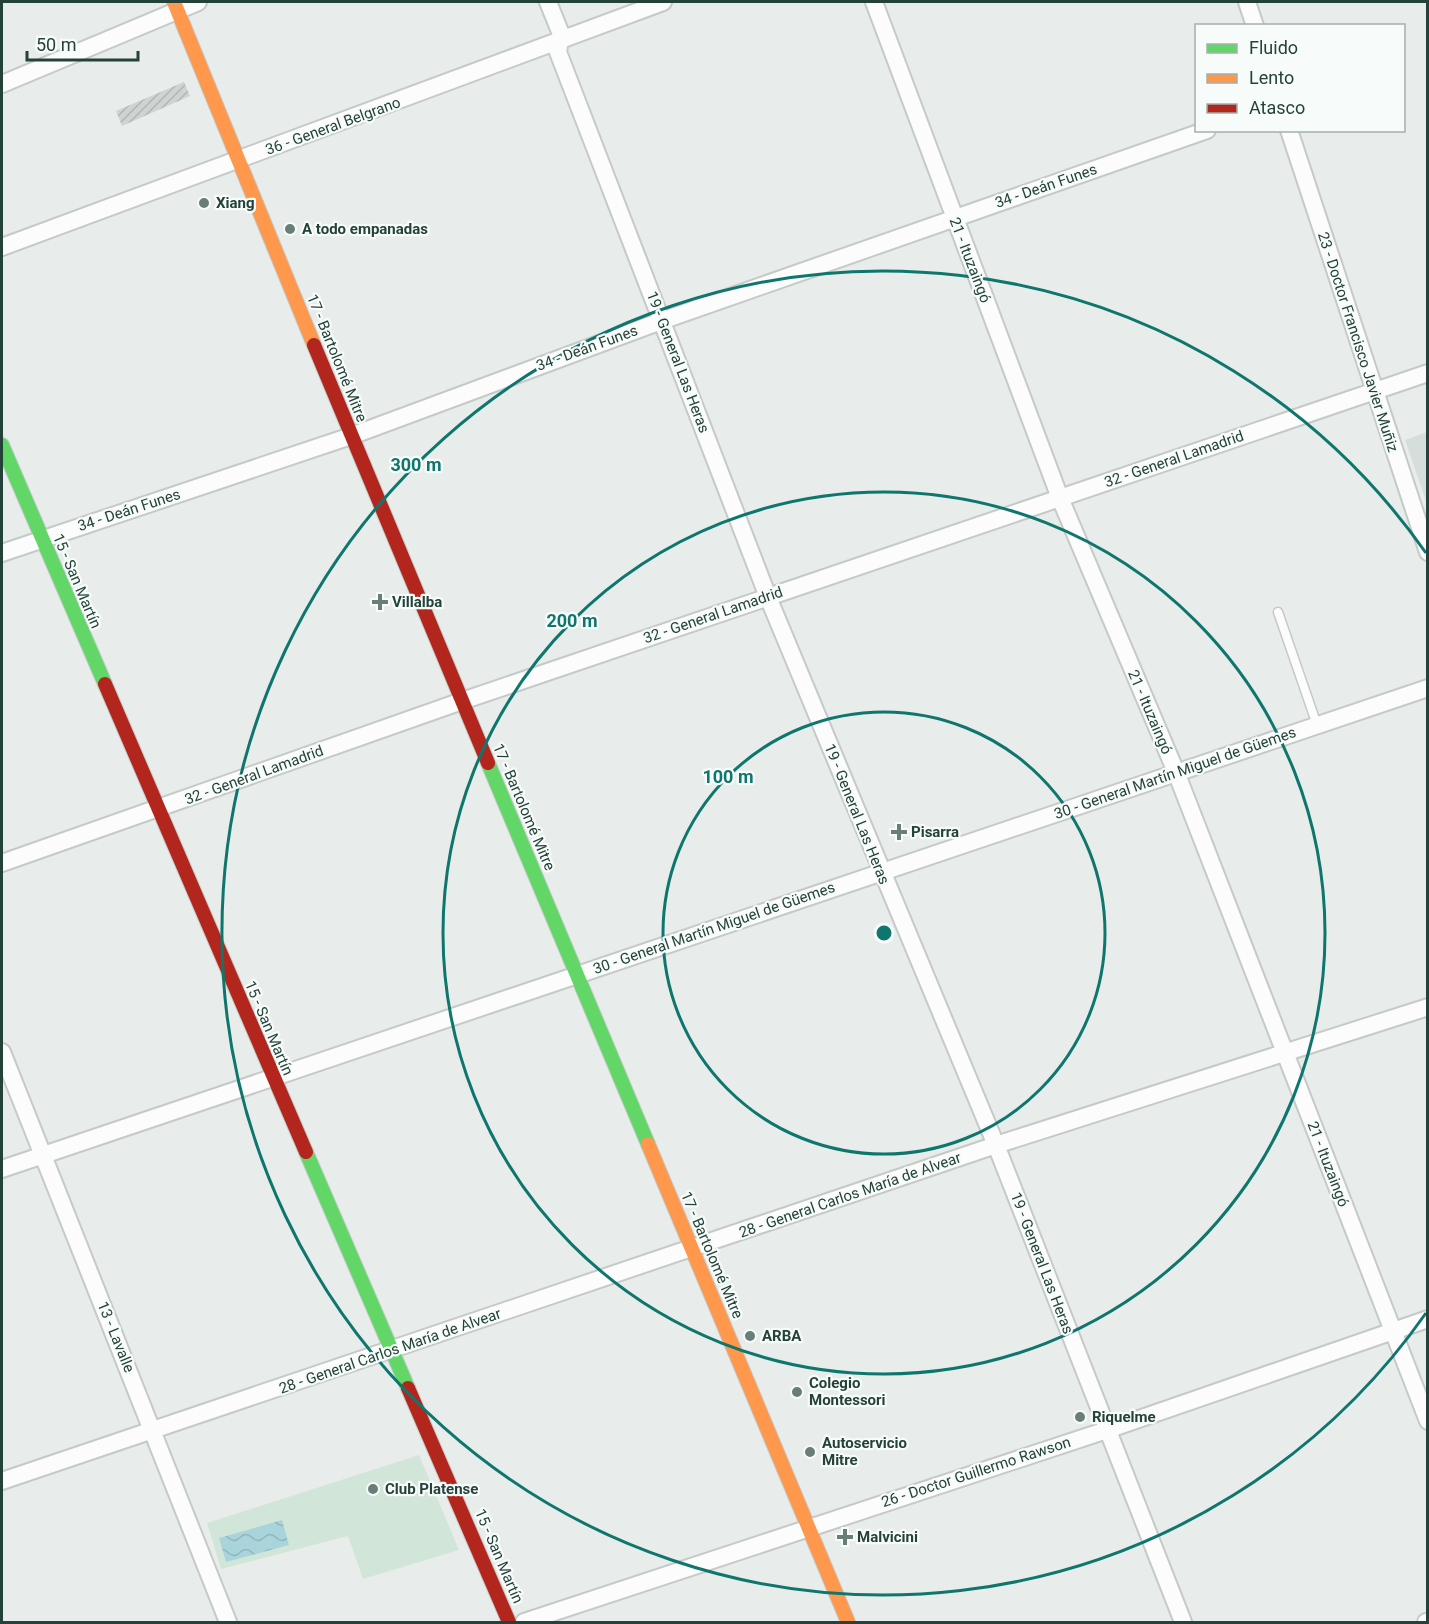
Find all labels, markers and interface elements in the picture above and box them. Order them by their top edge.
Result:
scale bar [27,24,138,62]
legend [1195,24,1405,132]
text: 50 m [36,34,76,55]
text: Fluido [1249,37,1298,58]
text: Lento [1249,67,1294,88]
street label: 36 - General Belgrano [263,93,403,159]
text: Atasco [1249,97,1305,118]
street label: 34 - Deán Funes [993,160,1099,212]
place label: Xiang [216,194,255,212]
marker: Xiang [197,196,211,210]
street label: 21 - Ituzaingó [945,215,995,305]
place label: A todo empanadas [302,220,428,238]
marker: A todo empanadas [283,222,297,236]
street label: 23 - Doctor Francisco Javier Muñiz [1314,230,1402,454]
street label: 19 - General Las Heras [643,289,713,435]
street label: 17 - Bartolomé Mitre [303,291,371,425]
street label: 34 - Deán Funes [534,321,640,375]
street label: 32 - General Lamadrid [1102,427,1246,491]
text: 300 m [390,454,442,475]
street label: 34 - Deán Funes [75,485,183,535]
street label: 15 - San Martín [49,531,105,631]
street label: 32 - General Lamadrid [641,583,785,647]
place label: Villalba [392,593,442,611]
marker: Villalba [373,595,387,609]
text: 200 m [546,610,598,631]
street label: 21 - Ituzaingó [1124,667,1176,757]
street label: 30 - General Martín Miguel de Güemes [1052,723,1298,823]
street label: 17 - Bartolomé Mitre [489,741,559,873]
street label: 19 - General Las Heras [821,741,893,887]
street label: 32 - General Lamadrid [182,742,326,808]
text: 100 m [702,766,754,787]
place label: Pisarra [911,823,959,841]
marker: Pisarra [892,825,906,839]
street label: 30 - General Martín Miguel de Güemes [591,878,837,978]
centre of rings [874,923,894,943]
street label: 15 - San Martín [241,978,297,1078]
street label: 21 - Ituzaingó [1303,1119,1353,1209]
street label: 28 - General Carlos María de Alvear [737,1148,963,1242]
street label: 17 - Bartolomé Mitre [677,1189,747,1321]
street label: 19 - General Las Heras [1007,1190,1077,1336]
street label: 13 - Lavalle [94,1299,138,1375]
street label: 28 - General Carlos María de Alvear [277,1304,503,1398]
place label: ARBA [762,1327,802,1345]
marker: ARBA [743,1329,757,1343]
place label: Colegio Montessori [809,1374,886,1409]
marker: Colegio Montessori [790,1385,804,1399]
place label: Riquelme [1092,1408,1156,1426]
marker: Riquelme [1073,1410,1087,1424]
street label: 26 - Doctor Guillermo Rawson [879,1433,1073,1511]
place label: Autoservicio Mitre [822,1434,907,1469]
marker: Autoservicio Mitre [803,1445,817,1459]
place label: Club Platense [385,1480,478,1498]
marker: Club Platense [366,1482,380,1496]
street label: 15 - San Martín [471,1506,527,1606]
place label: Malvicini [857,1528,918,1546]
marker: Malvicini [838,1530,852,1544]

